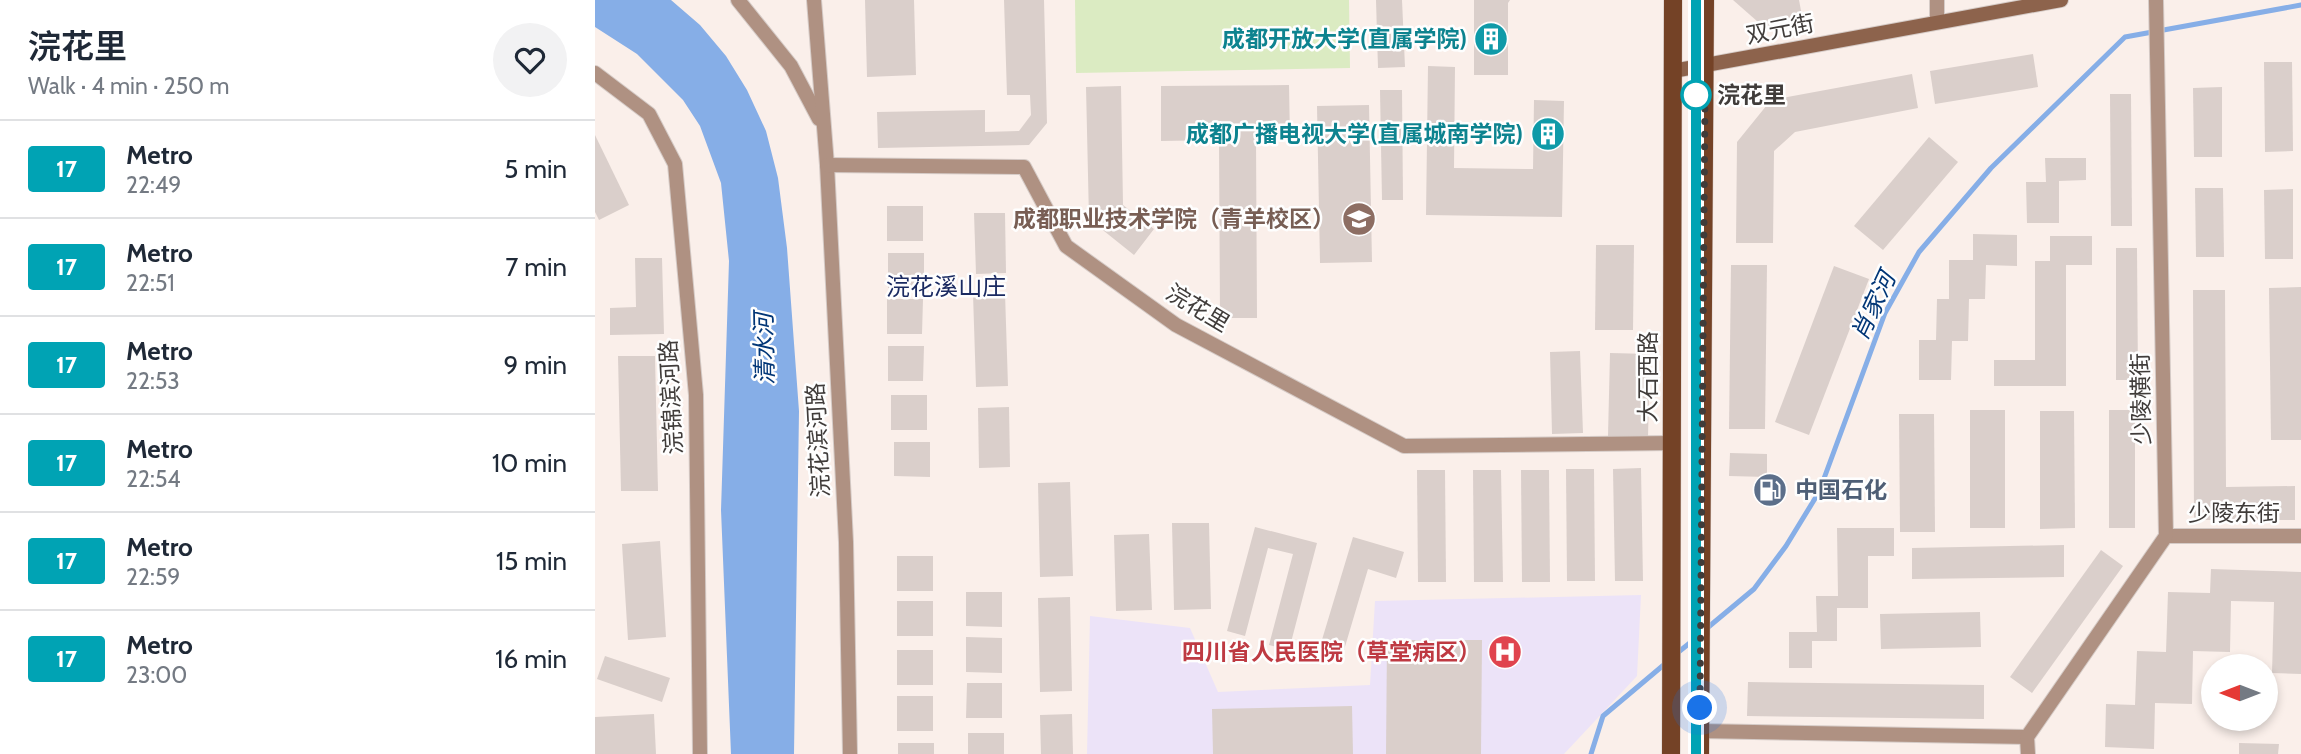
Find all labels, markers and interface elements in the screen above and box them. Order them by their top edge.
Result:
street label: 双元街 [1743,9,1817,49]
building icon: 成都开放大学(直属学院) [1472,20,1510,58]
button: heart [493,23,567,97]
place label: 成都开放大学(直属学院) [1222,25,1467,53]
text: 浣花里 [28,26,127,66]
text: Walk · 4 min · 250 m [28,72,230,100]
marker: 浣花里 [1681,80,1711,110]
place label: 浣花里 [1717,81,1786,109]
building icon: 成都广播电视大学(直属城南学院) [1529,115,1567,153]
place label: 成都广播电视大学(直属城南学院) [1186,120,1523,148]
text: Metro [126,139,193,171]
text: 5 min [504,153,567,185]
text: 17 [56,154,77,183]
text: 22:49 [126,171,181,199]
school or university icon: 成都职业技术学院（青羊校区） [1340,200,1378,238]
place label: 成都职业技术学院（青羊校区） [1013,205,1335,233]
text: Metro [126,237,193,269]
text: 7 min [505,251,567,283]
text: 17 [56,252,77,281]
water label: 肖家河 [1845,264,1903,345]
text: 22:51 [126,269,175,297]
district label: 浣花溪山庄 [886,272,1006,301]
street label: 浣花里 [1161,278,1235,338]
water label: 清水河 [749,309,779,385]
street label: 大石西路 [1634,331,1662,423]
text: Metro [126,335,193,367]
street label: 浣锦滨河路 [654,339,688,455]
text: 9 min [504,349,567,381]
text: 17 [56,350,77,379]
street label: 少陵横街 [2126,353,2156,445]
text: 22:53 [126,367,180,395]
street label: 浣花滨河路 [801,382,835,498]
text: Metro [126,433,193,465]
text: 10 min [492,447,567,479]
text: 17 [56,448,77,477]
text: 22:54 [126,465,181,493]
fuel station icon: 中国石化 [1751,471,1789,509]
place label: 中国石化 [1795,476,1887,504]
street label: 少陵东街 [2188,499,2280,527]
text: Metro [126,531,193,563]
text: 15 min [496,545,567,577]
text: 17 [56,546,77,575]
text: 22:59 [126,563,180,591]
text: Metro [126,629,193,661]
hospital icon: 四川省人民医院（草堂病区） [1486,633,1524,671]
place label: 四川省人民医院（草堂病区） [1182,638,1481,666]
text: 16 min [495,643,567,675]
text: 17 [56,644,77,673]
north arrow [2201,654,2279,732]
map controls [2201,654,2278,731]
text: 23:00 [126,661,187,689]
your location [1682,690,1717,725]

